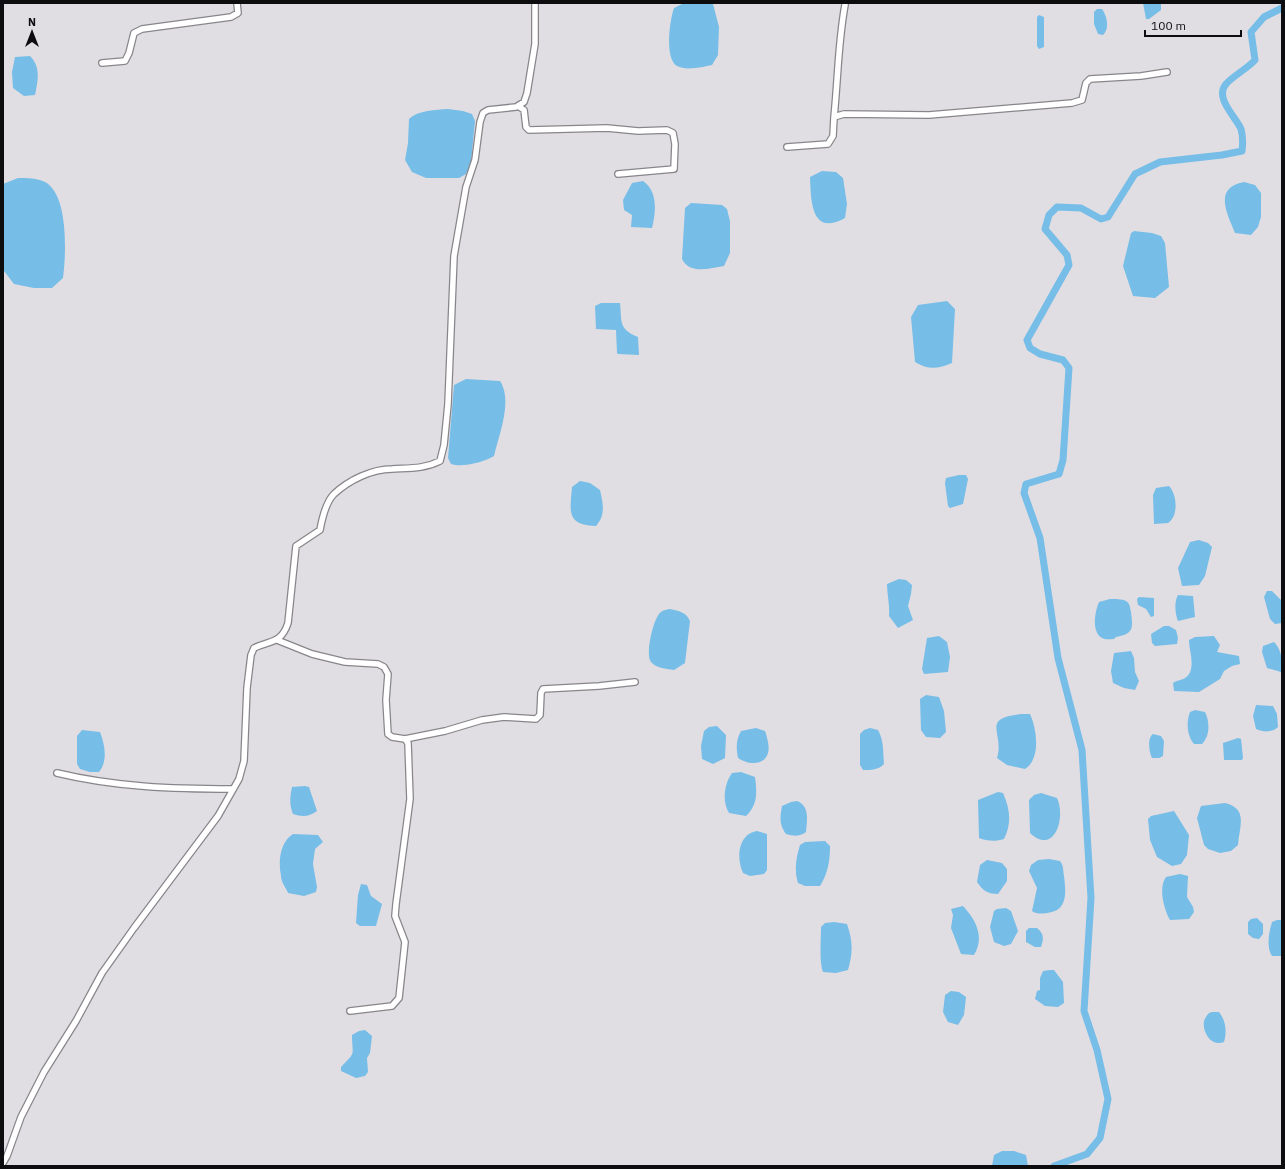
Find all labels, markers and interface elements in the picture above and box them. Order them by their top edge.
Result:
north arrow [12,12,52,52]
scale bar [1145,12,1241,38]
text: N [28,15,36,29]
text: 100 m [1151,18,1186,33]

